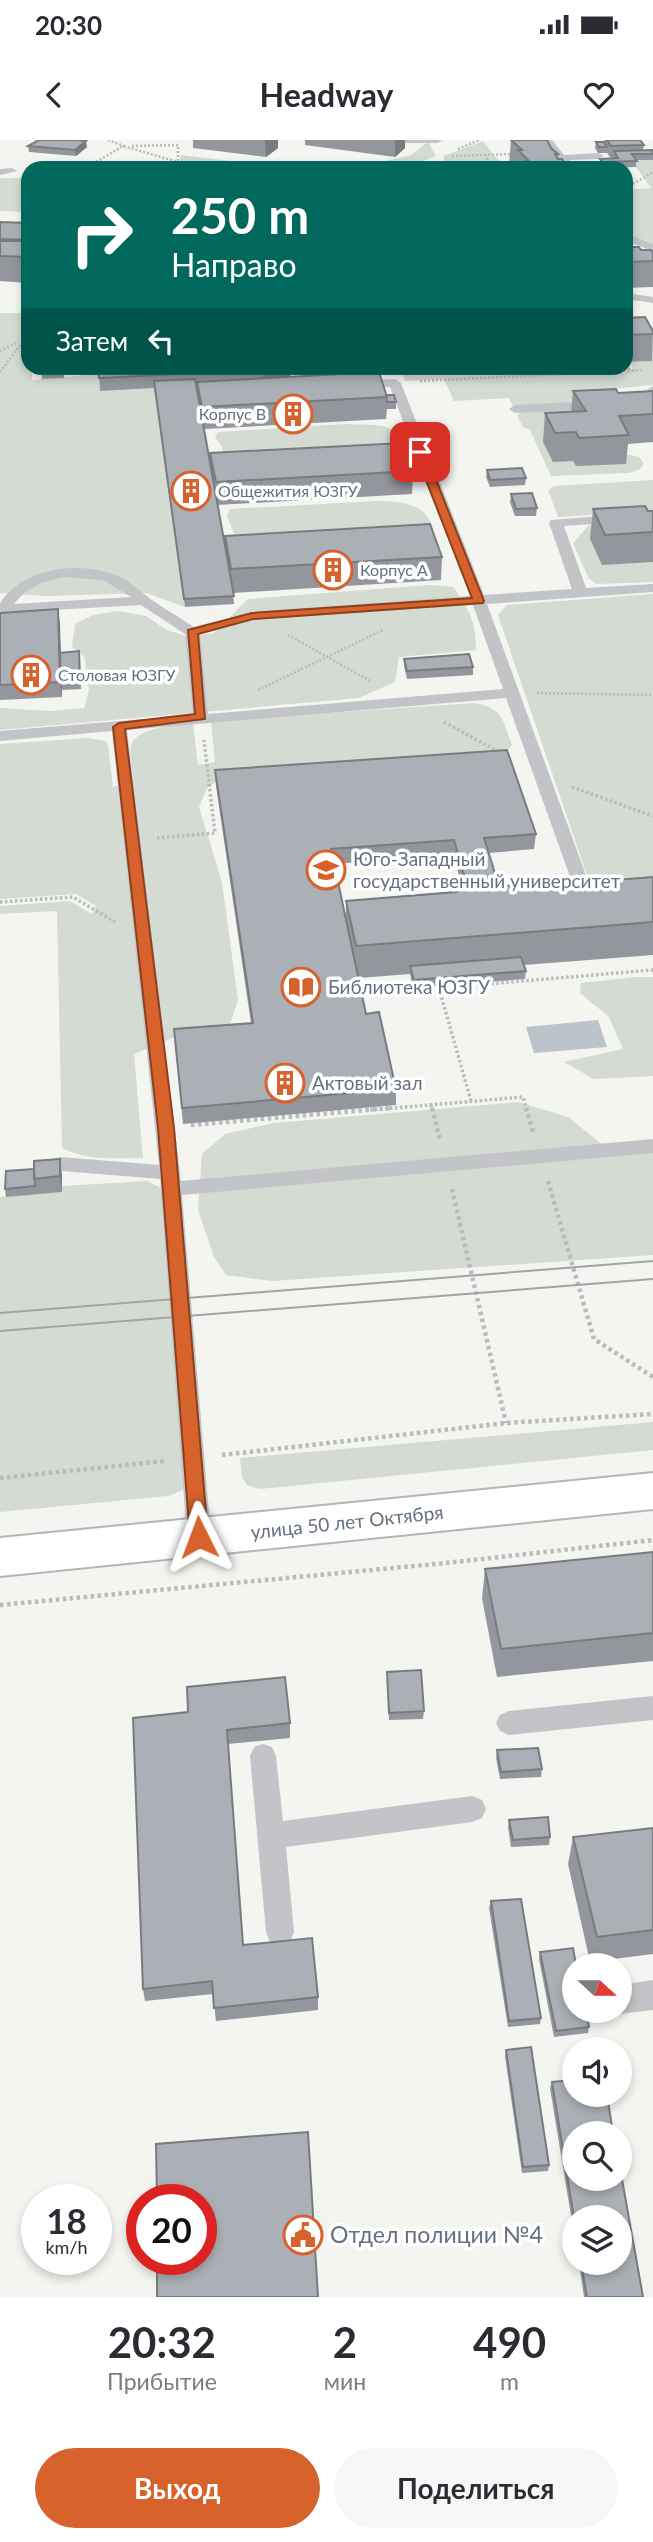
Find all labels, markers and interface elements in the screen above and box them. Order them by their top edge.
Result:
text: 20:30 [35,9,102,41]
text: Headway [260,75,393,114]
icon: back [35,76,73,114]
icon: heart [580,76,618,114]
text: 250 m [171,186,309,244]
icon: right [56,189,147,280]
text: Направо [171,245,297,284]
icon: left [142,322,180,360]
text: Затем [56,325,128,357]
building icon: Корпус В [272,393,314,435]
place label: Корпус В [199,404,266,423]
pin [390,422,450,482]
icon: arrive [401,433,439,471]
building icon: Общежития ЮЗГУ [170,470,212,512]
place label: Общежития ЮЗГУ [218,481,359,500]
building icon: Корпус А [312,549,354,591]
place label: Корпус А [360,560,428,579]
building icon: Столовая ЮЗГУ [10,654,52,696]
place label: Столовая ЮЗГУ [58,665,177,684]
place label: Юго-Западный государственный университет [353,847,621,892]
school or university icon: Юго-Западный государственный университет [305,849,347,891]
library icon: Библиотека ЮЗГУ [280,966,322,1008]
place label: Библиотека ЮЗГУ [328,975,490,998]
building icon: Актовый зал [264,1062,306,1104]
place label: Актовый зал [312,1071,423,1094]
position arrow [162,1500,236,1574]
street label: улица 50 лет Октября [249,1500,444,1543]
north arrow [562,1953,632,2023]
map controls [562,1953,632,2275]
button: sound [562,2037,632,2107]
button: search [562,2121,632,2191]
speed limit sign: 20 [126,2184,217,2275]
text: 18 [46,2199,87,2241]
button: layers [562,2205,632,2275]
public building icon: Отдел полиции №4 [282,2214,324,2256]
place label: Отдел полиции №4 [330,2220,543,2248]
text: km/h [45,2236,88,2258]
text: 20:32 [108,2317,216,2367]
text: 2 [333,2317,357,2367]
text: 490 [473,2317,546,2367]
text: Прибытие [107,2367,217,2395]
text: мин [324,2367,366,2395]
text: m [500,2367,519,2395]
button: Выход [35,2448,320,2528]
button: Поделиться [334,2448,618,2528]

